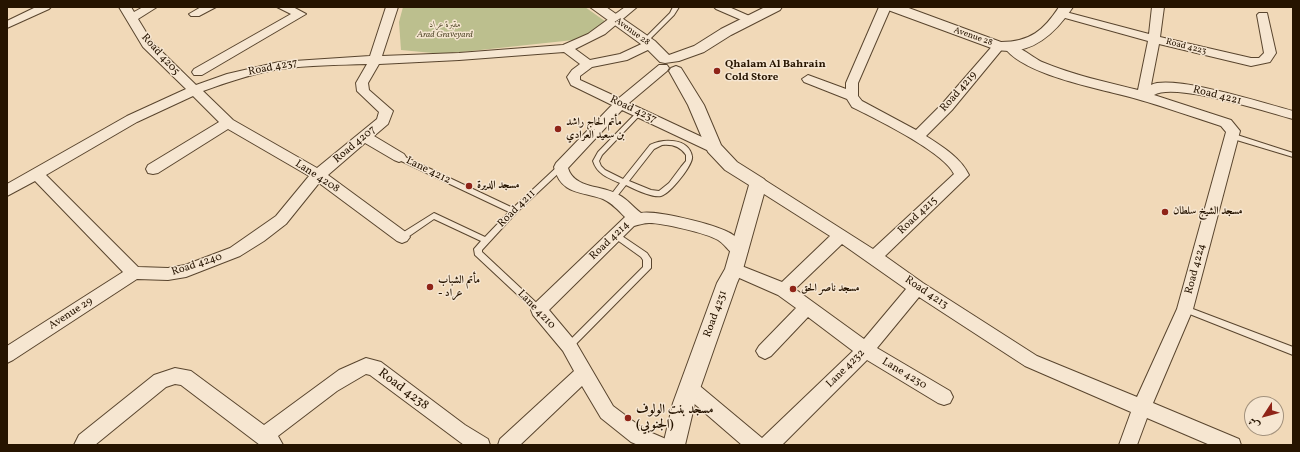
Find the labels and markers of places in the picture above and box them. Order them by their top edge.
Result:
place label: Qhalam Al Bahrain Cold Store [725,58,826,84]
marker: Qhalam Al Bahrain Cold Store [712,66,722,76]
place label: مأتم الحاج راشد بن سعيد العرادي [566,116,625,142]
marker: مأتم الحاج راشد بن سعيد العرادي [553,124,563,134]
place label: مسجد الديرة [477,179,519,193]
marker: مسجد الديرة [464,181,474,191]
place label: مسجد الشيخ سلطان [1173,205,1243,219]
marker: مسجد الشيخ سلطان [1160,207,1170,217]
place label: مأتم الشباب - عراد [438,274,480,300]
marker: مأتم الشباب - عراد [425,282,435,292]
place label: مسجد ناصر الحق [801,282,860,296]
marker: مسجد ناصر الحق [788,284,798,294]
place label: مسجد بنت الولوف (الجنوبي) [636,403,714,434]
marker: مسجد بنت الولوف (الجنوبي) [623,413,633,423]

